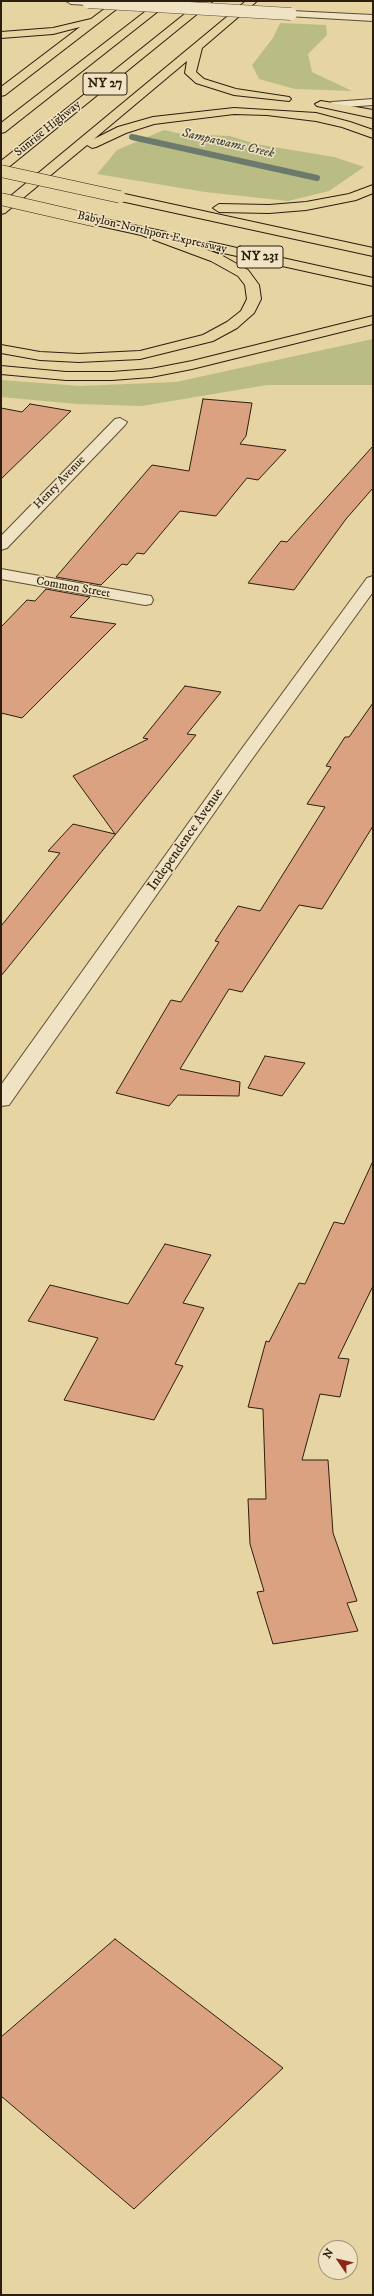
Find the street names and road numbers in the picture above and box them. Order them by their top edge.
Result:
road number: NY 27 [83,73,127,95]
street label: Sunrise Highway [12,98,84,160]
street label: Babylon-Northport Expressway [76,209,228,257]
road number: NY 231 [237,246,283,268]
street label: Henry Avenue [31,453,89,513]
street label: Common Street [35,574,111,602]
street label: Independence Avenue [144,786,228,894]

